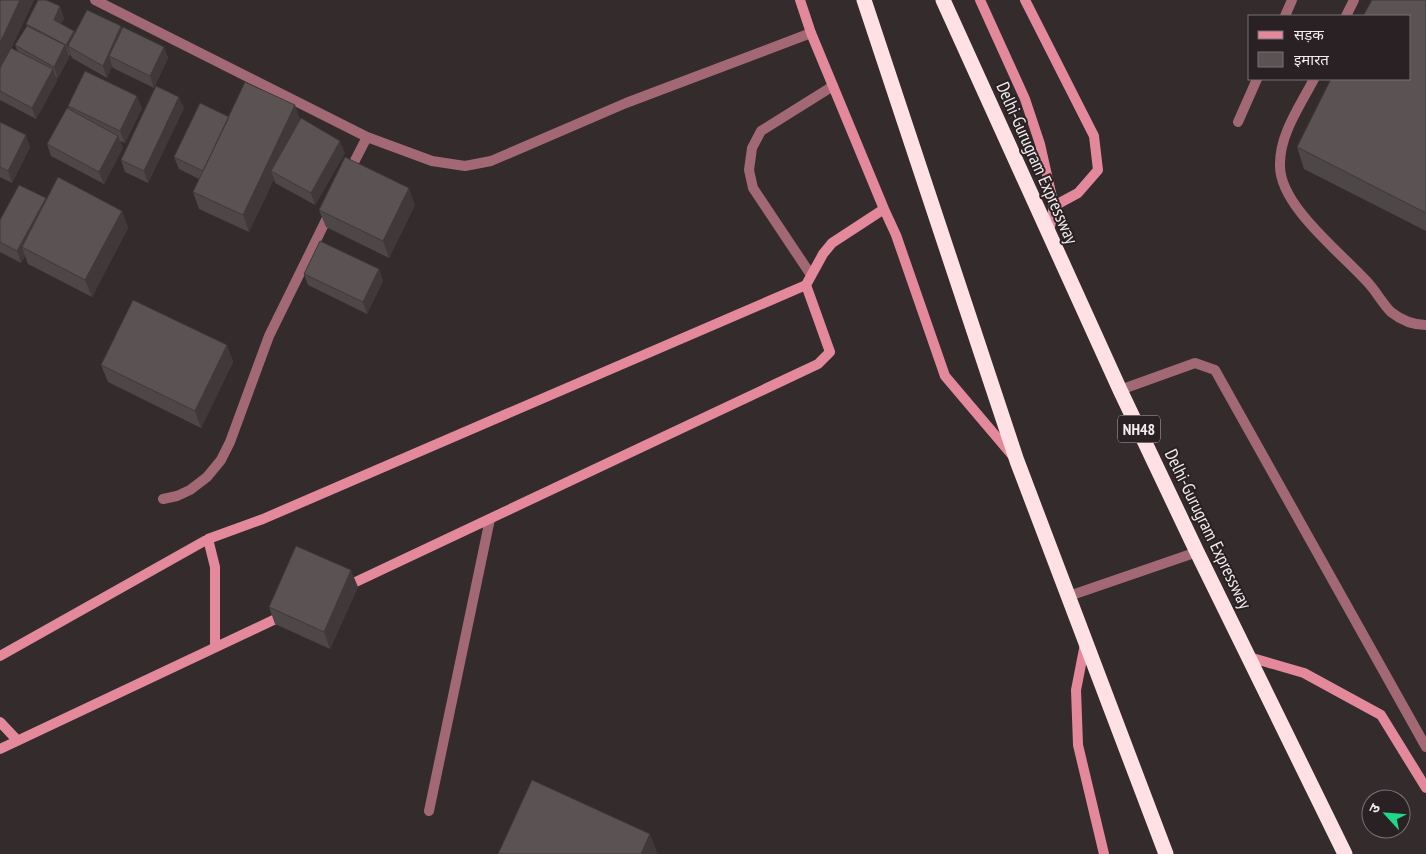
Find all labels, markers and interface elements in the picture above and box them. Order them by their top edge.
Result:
legend [1248,15,1411,80]
text: सड़क [1294,25,1324,44]
text: इमारत [1294,50,1329,69]
street label: Delhi-Gurugram Expressway [991,78,1084,248]
road number: NH48 [1118,416,1160,442]
street label: Delhi-Gurugram Expressway [1160,445,1257,613]
north arrow [1361,789,1411,839]
text: उ [1364,800,1385,816]

